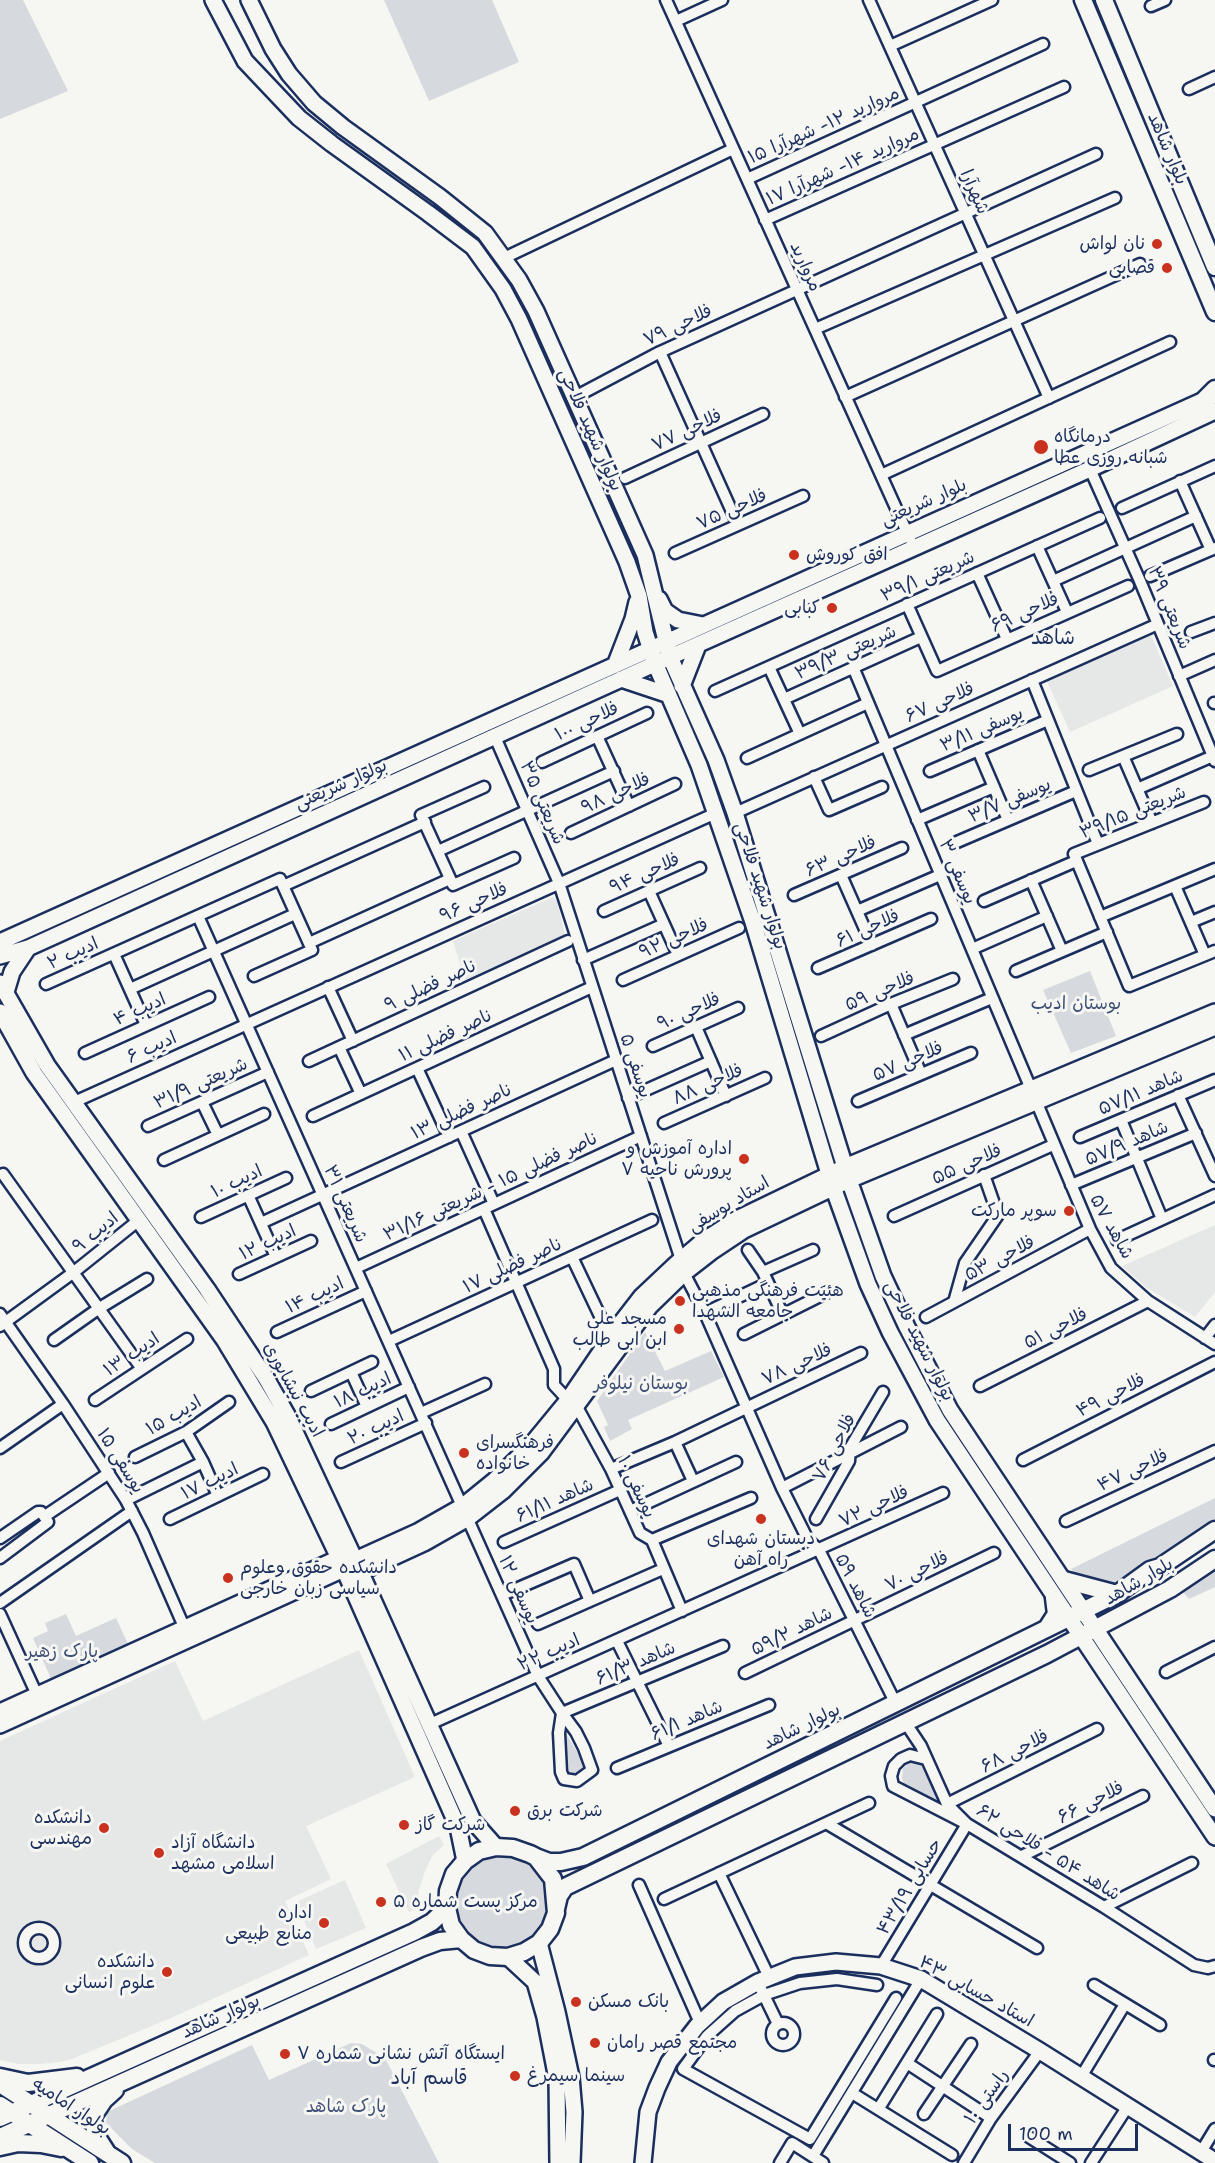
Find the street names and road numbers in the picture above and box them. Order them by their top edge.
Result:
street label: مروارید ۱۲- شهرآرا ۱۵ [745,83,903,169]
street label: بلوار شاهد [1142,110,1192,188]
street label: مروارید ۱۴- شهرآرا ۱۷ [763,124,923,210]
street label: شهرآرا [955,166,993,218]
street label: مروارید [784,239,826,295]
street label: فلاحی ۷۹ [640,301,716,351]
street label: بولوار شهید فلاحی [553,365,627,495]
street label: فلاحی ۷۷ [648,405,726,457]
street label: بلوار شریعتی [878,474,970,532]
street label: فلاحی ۷۵ [693,485,771,535]
street label: شریعتی ۳۹/۱ [878,547,978,607]
street label: شریعتی ۳۹ [1143,563,1195,653]
street label: فلاحی ۶۹ [988,589,1062,637]
street label: شریعتی ۳۹/۳ [792,621,900,685]
street label: فلاحی ۶۷ [902,678,978,728]
street label: فلاحی ۱۰۰ [552,698,622,746]
street label: یوسفی ۳/۱۱ [937,703,1027,757]
street label: بولوار شریعتی [291,755,391,815]
street label: شریعتی ۳۵ [515,758,569,848]
street label: فلاحی ۹۸ [578,769,654,819]
street label: یوسفی ۳/۷ [965,774,1055,828]
street label: شریعتی ۳۹/۱۵ [1077,782,1189,844]
street label: بولوار شهید فلاحی [729,820,791,952]
street label: فلاحی ۶۳ [802,832,880,882]
street label: یوسفی ۳ [934,836,980,908]
street label: فلاحی ۹۴ [607,849,683,899]
street label: فلاحی ۹۶ [437,879,511,927]
street label: فلاحی ۶۱ [833,906,903,952]
street label: فلاحی ۹۲ [636,914,712,964]
street label: ادیب ۲ [44,933,102,975]
street label: ناصر فضلی ۹ [382,955,480,1017]
street label: فلاحی ۵۹ [842,968,918,1016]
street label: ادیب ۴ [110,989,170,1031]
street label: فلاحی ۹۰ [654,989,724,1035]
street label: ناصر فضلی ۱۱ [396,1005,496,1067]
street label: ادیب ۶ [124,1027,180,1069]
street label: یوسفی ۵ [614,1031,656,1101]
street label: فلاحی ۵۷ [869,1037,947,1087]
street label: شریعتی ۳۱/۹ [151,1054,251,1114]
street label: فلاحی ۸۸ [669,1060,747,1110]
street label: شاهد ۵۷/۱۱ [1095,1065,1187,1121]
street label: ناصر فضلی ۱۳ [408,1079,516,1145]
street label: شاهد ۵۷/۹ [1082,1117,1172,1171]
street label: ناصر فضلی ۱۵ - شریعتی ۳۱/۱۶ [380,1128,602,1246]
street label: فلاحی ۵۵ [929,1140,1005,1190]
street label: ادیب ۱۰ [208,1161,266,1203]
street label: شریعتی ۳۱ [318,1162,372,1246]
street label: استاد یوسفی [684,1172,774,1238]
street label: شاهد ۵۷ [1084,1191,1138,1263]
street label: ادیب ۹ [69,1208,123,1258]
street label: ادیب ۱۲ [236,1220,300,1266]
street label: فلاحی ۵۳ [961,1232,1039,1286]
street label: ناصر فضلی ۱۷ [460,1234,566,1298]
street label: ادیب ۱۴ [283,1273,347,1319]
street label: بولوار شهید فلاحی [879,1277,959,1405]
street label: فلاحی ۵۱ [1021,1304,1091,1354]
street label: ادیب ۱۳ [100,1328,164,1382]
street label: ادیب نیشابوری [258,1339,328,1441]
street label: فلاحی ۷۸ [759,1339,835,1391]
street label: ادیب ۱۸ [331,1368,395,1414]
street label: فلاحی ۴۹ [1073,1369,1149,1423]
street label: ادیب ۱۵ [142,1392,206,1440]
street label: ادیب ۲۰ [344,1406,408,1450]
street label: فلاحی ۷۶ [809,1410,861,1486]
street label: یوسفی ۱۵ [92,1424,148,1498]
street label: فلاحی ۴۷ [1094,1445,1172,1497]
street label: یوسفی ۱۰ [612,1452,660,1522]
street label: ادیب ۱۷ [178,1459,242,1505]
street label: شاهد ۶۱/۱۱ [513,1474,597,1528]
street label: فلاحی ۷۲ [836,1481,912,1533]
street label: فلاحی ۷۰ [882,1547,952,1597]
street label: شاهد ۵۹ [830,1550,880,1622]
street label: یوسفی ۱۲ [493,1552,543,1628]
street label: بلوار شاهد [1101,1554,1177,1610]
street label: شاهد ۵۹/۲ [748,1603,836,1661]
street label: ادیب ۲۲ [515,1630,583,1676]
street label: شاهد ۶۱/۳ [593,1638,679,1690]
street label: شاهد ۶۱/۱ [648,1696,726,1746]
street label: بولوار شاهد [760,1699,844,1755]
street label: فلاحی ۶۸ [978,1726,1052,1778]
street label: فلاحی ۶۶ [1054,1777,1128,1829]
street label: شاهد ۵۴ - فلاحی ۶۲ [972,1800,1124,1906]
street label: حسابی ۴۳/۱۹ [873,1835,947,1939]
street label: استاد حسابی ۴۳ [915,1952,1037,2032]
street label: بولوار شاهد [179,1990,263,2044]
street label: راستی ۱۰ [960,2065,1014,2129]
street label: بولوار امامیه [28,2074,114,2140]

